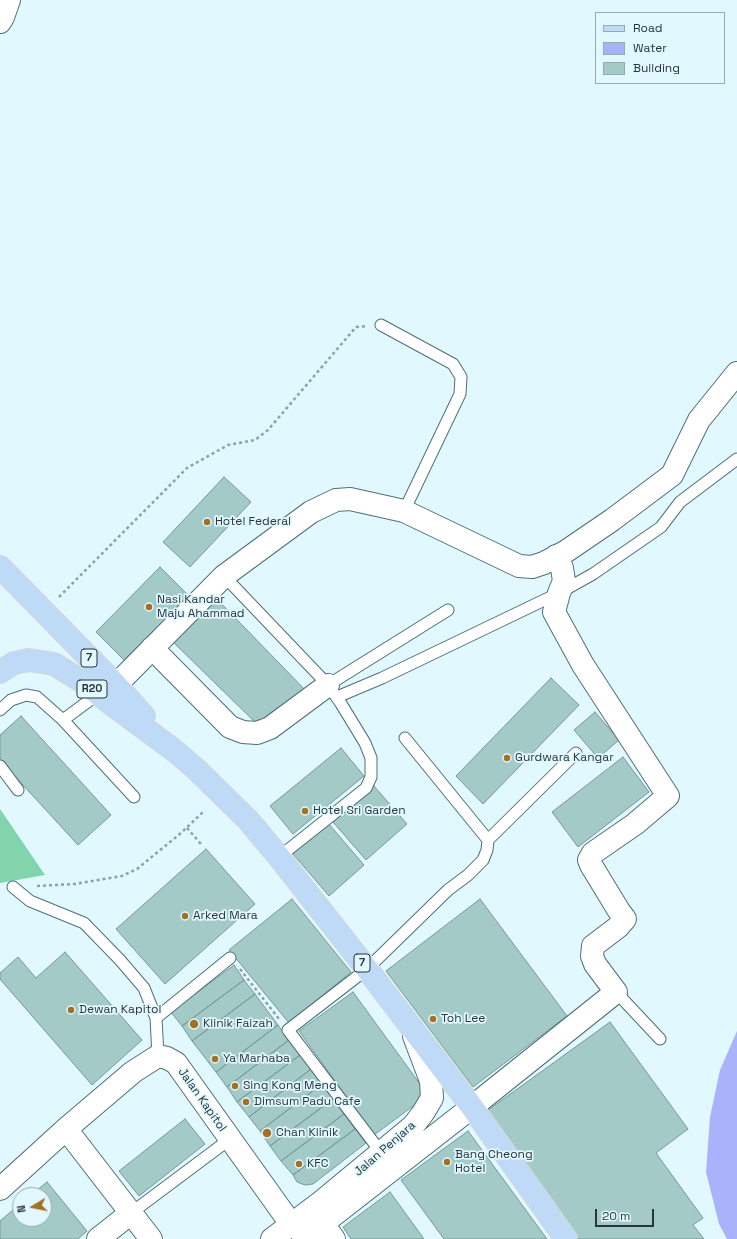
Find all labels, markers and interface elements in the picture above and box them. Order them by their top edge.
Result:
legend [595,12,725,84]
text: Road [633,20,662,36]
text: Water [633,40,667,56]
text: Building [633,60,680,76]
place label: Hotel Federal [215,515,291,529]
marker: Hotel Federal [202,517,212,527]
place label: Nasi Kandar Maju Ahammad [157,593,245,621]
marker: Nasi Kandar Maju Ahammad [144,602,154,612]
road number: 7 [81,649,97,667]
road number: R20 [77,680,107,698]
place label: Gurdwara Kangar [515,751,614,765]
marker: Gurdwara Kangar [502,753,512,763]
place label: Hotel Sri Garden [313,804,406,818]
marker: Hotel Sri Garden [300,806,310,816]
place label: Arked Mara [193,909,258,923]
marker: Arked Mara [180,911,190,921]
road number: 7 [354,954,370,972]
place label: Dewan Kapitol [79,1003,161,1017]
marker: Dewan Kapitol [66,1005,76,1015]
place label: Toh Lee [441,1012,485,1026]
marker: Toh Lee [428,1014,438,1024]
place label: Klinik Faizah [203,1017,273,1031]
marker: Klinik Faizah [188,1018,200,1030]
place label: Ya Marhaba [223,1052,290,1066]
marker: Ya Marhaba [210,1054,220,1064]
street label: Jalan Kapitol [175,1065,229,1135]
place label: Sing Kong Meng [243,1079,337,1093]
marker: Sing Kong Meng [230,1081,240,1091]
place label: Dimsum Padu Cafe [254,1095,361,1109]
marker: Dimsum Padu Cafe [241,1097,251,1107]
street label: Jalan Penjara [351,1118,419,1180]
place label: Chan Klinik [276,1126,338,1140]
marker: Chan Klinik [261,1127,273,1139]
place label: Bang Cheong Hotel [455,1148,533,1176]
place label: KFC [307,1157,328,1171]
marker: Bang Cheong Hotel [442,1157,452,1167]
marker: KFC [294,1159,304,1169]
north arrow [12,1187,52,1227]
scale bar [597,1201,656,1227]
text: N [14,1204,29,1214]
text: 20 m [602,1208,630,1224]

